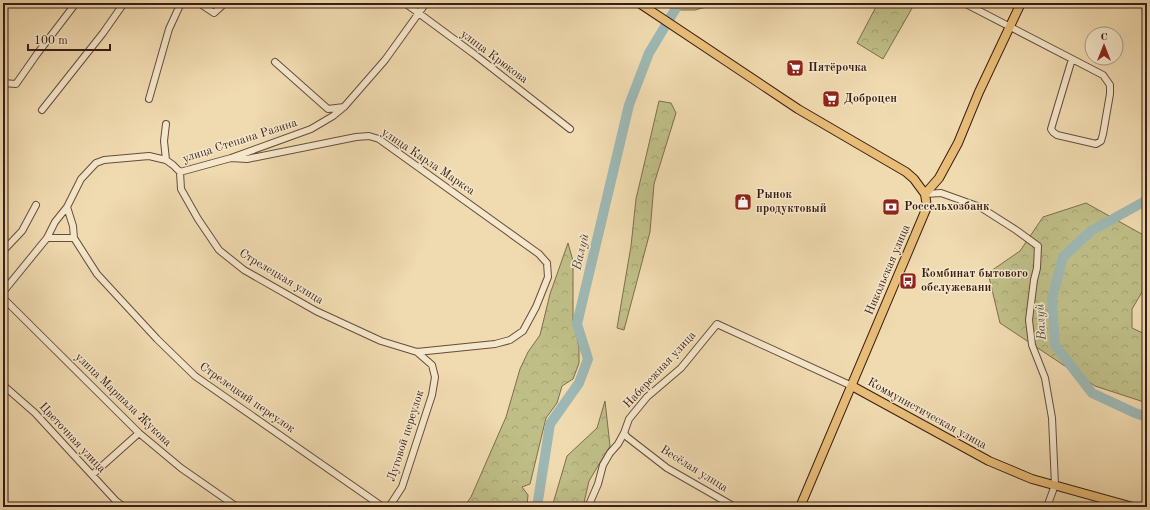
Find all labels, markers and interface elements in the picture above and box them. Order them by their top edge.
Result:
scale bar [28,26,110,52]
north arrow [1084,26,1124,66]
street label: улица Крюкова [458,28,530,86]
text: С [1100,32,1108,43]
text: 100 m [34,35,68,47]
supermarket icon: Пятёрочка [785,58,805,78]
place label: Пятёрочка [808,62,867,74]
supermarket icon: Доброцен [821,89,841,109]
place label: Доброцен [844,93,897,105]
street label: улица Степана Разина [181,117,299,165]
street label: улица Карла Маркса [379,126,477,198]
place label: Рынок продуктовый [756,189,827,215]
shop icon: Рынок продуктовый [733,192,753,212]
bank icon: Россельхозбанк [881,197,901,217]
place label: Россельхозбанк [904,201,990,213]
street label: Никольская улица [864,223,913,317]
water label: Валуй [570,232,592,272]
street label: Стрелецкая улица [237,247,325,307]
place label: Комбинат бытового обслужевани [921,268,1028,294]
bus stop icon: Комбинат бытового обслужевани [898,271,918,291]
water label: Валуй [1033,303,1049,342]
street label: Набережная улица [622,329,699,411]
street label: улица Маршала Жукова [73,351,174,449]
street label: Стрелецкий переулок [197,361,297,435]
street label: Коммунистическая улица [865,376,989,452]
street label: Луговой переулок [386,389,426,483]
street label: Цветочная улица [36,401,108,476]
street label: Весёлая улица [658,444,730,494]

